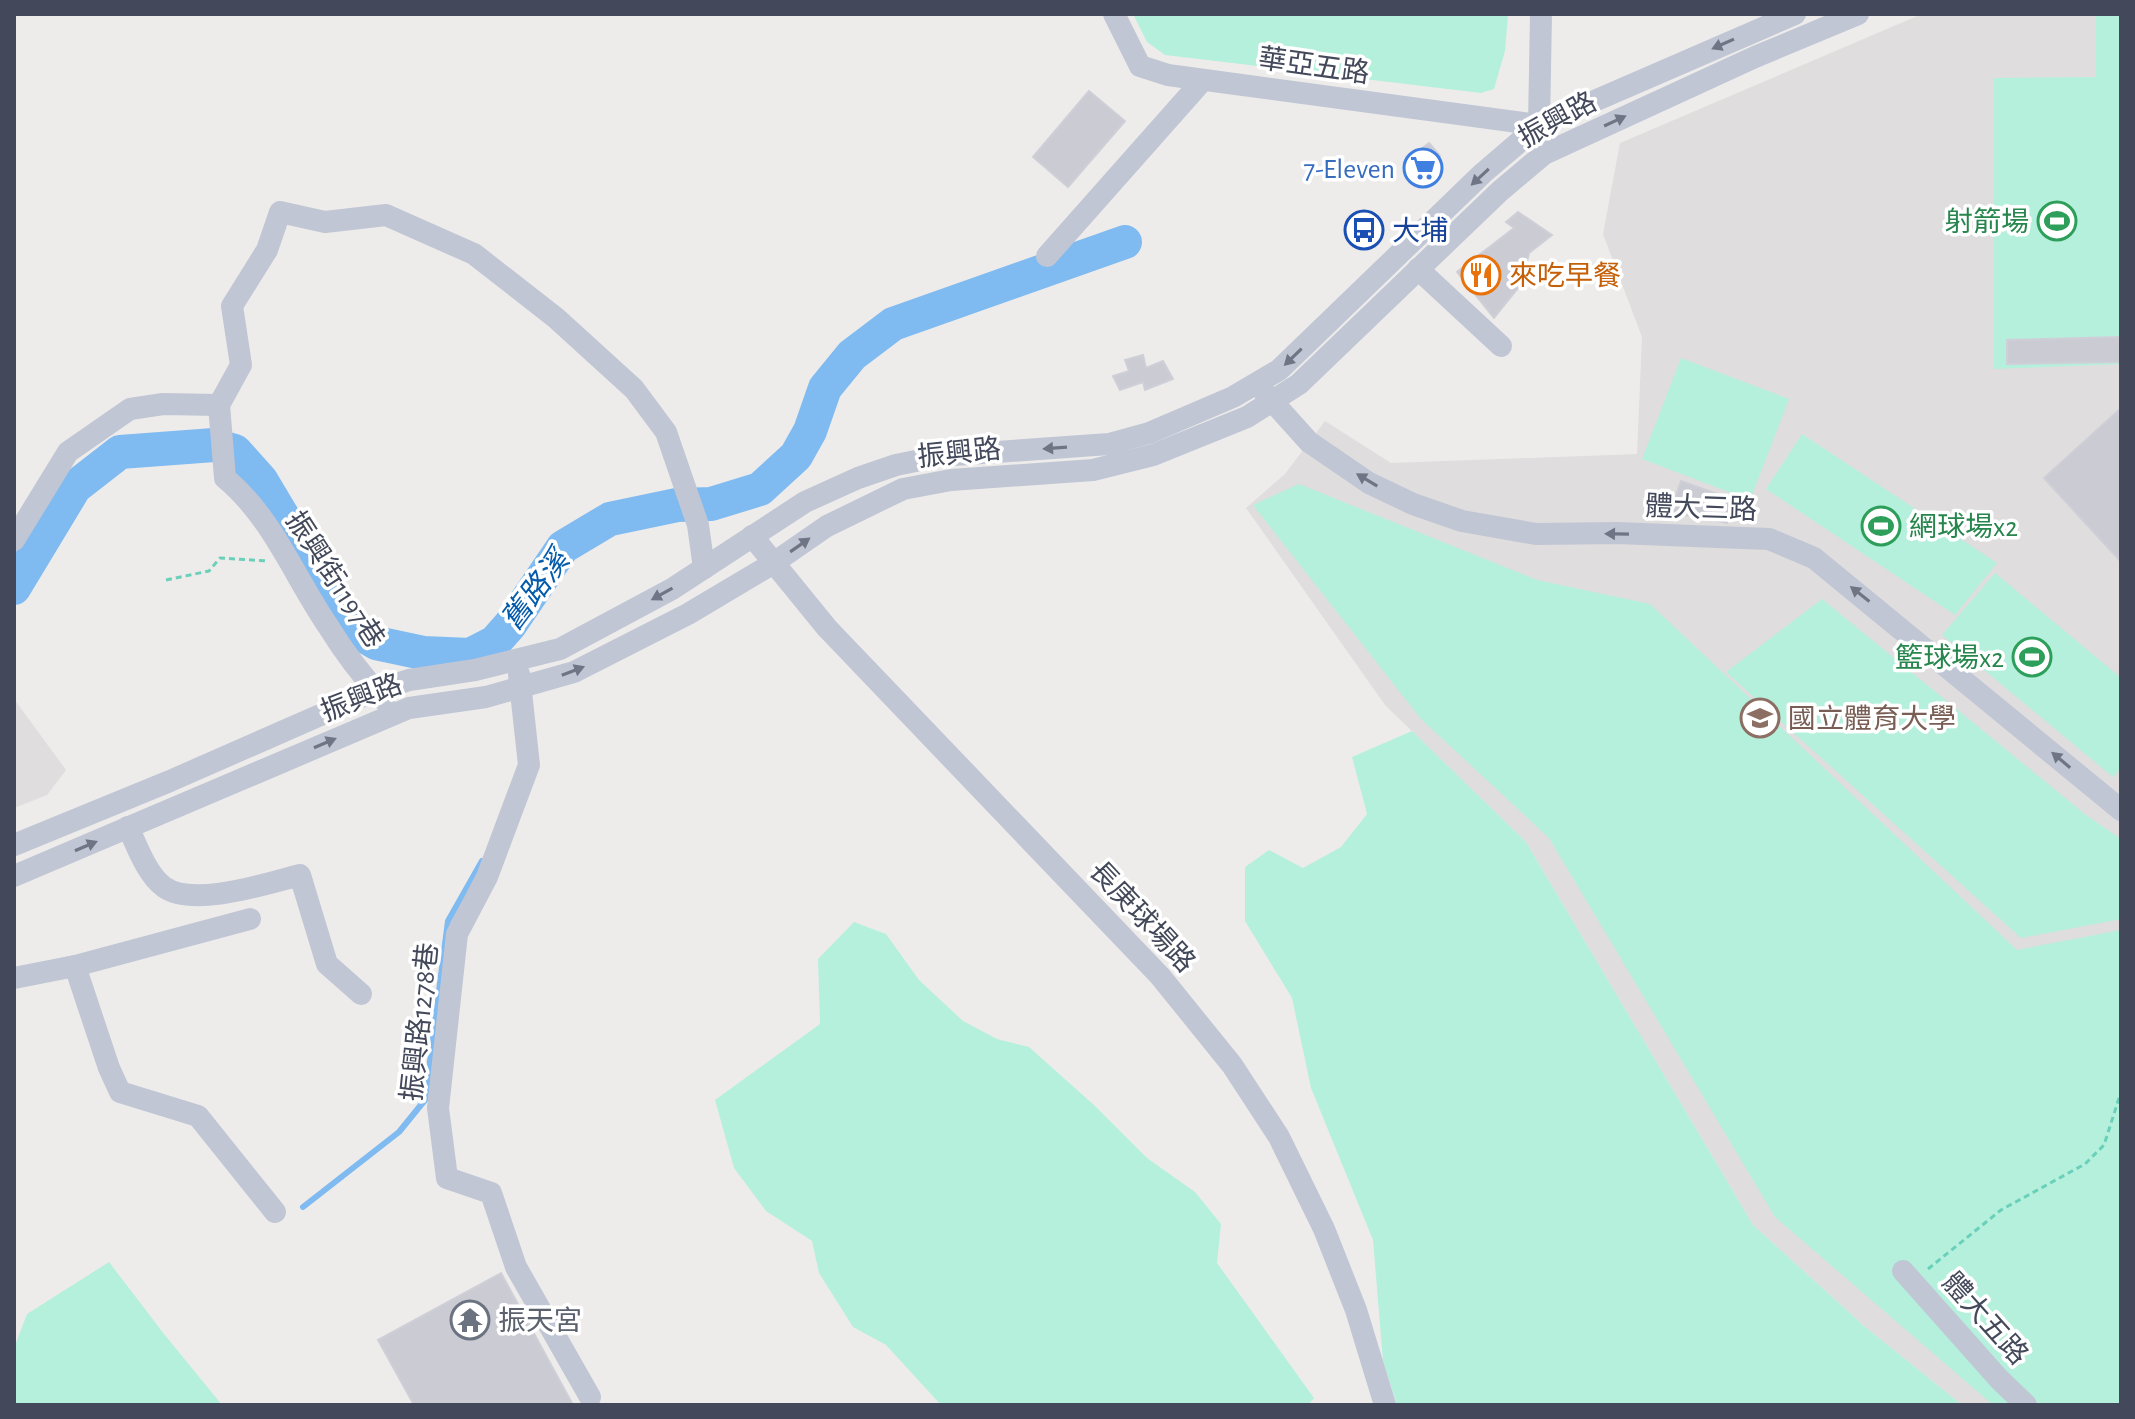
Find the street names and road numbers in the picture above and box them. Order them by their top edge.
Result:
street label: 華亞五路 [1256,43,1371,89]
street label: 振興路 [1513,86,1601,153]
street label: 振興路 [916,434,1002,472]
street label: 體大三路 [1644,491,1757,525]
street label: 振興街1197巷 [280,506,390,653]
street label: 振興路 [317,669,406,727]
street label: 長庚球場路 [1084,855,1201,978]
street label: 振興路1278巷 [397,941,443,1103]
street label: 體大五路 [1937,1267,2034,1370]

